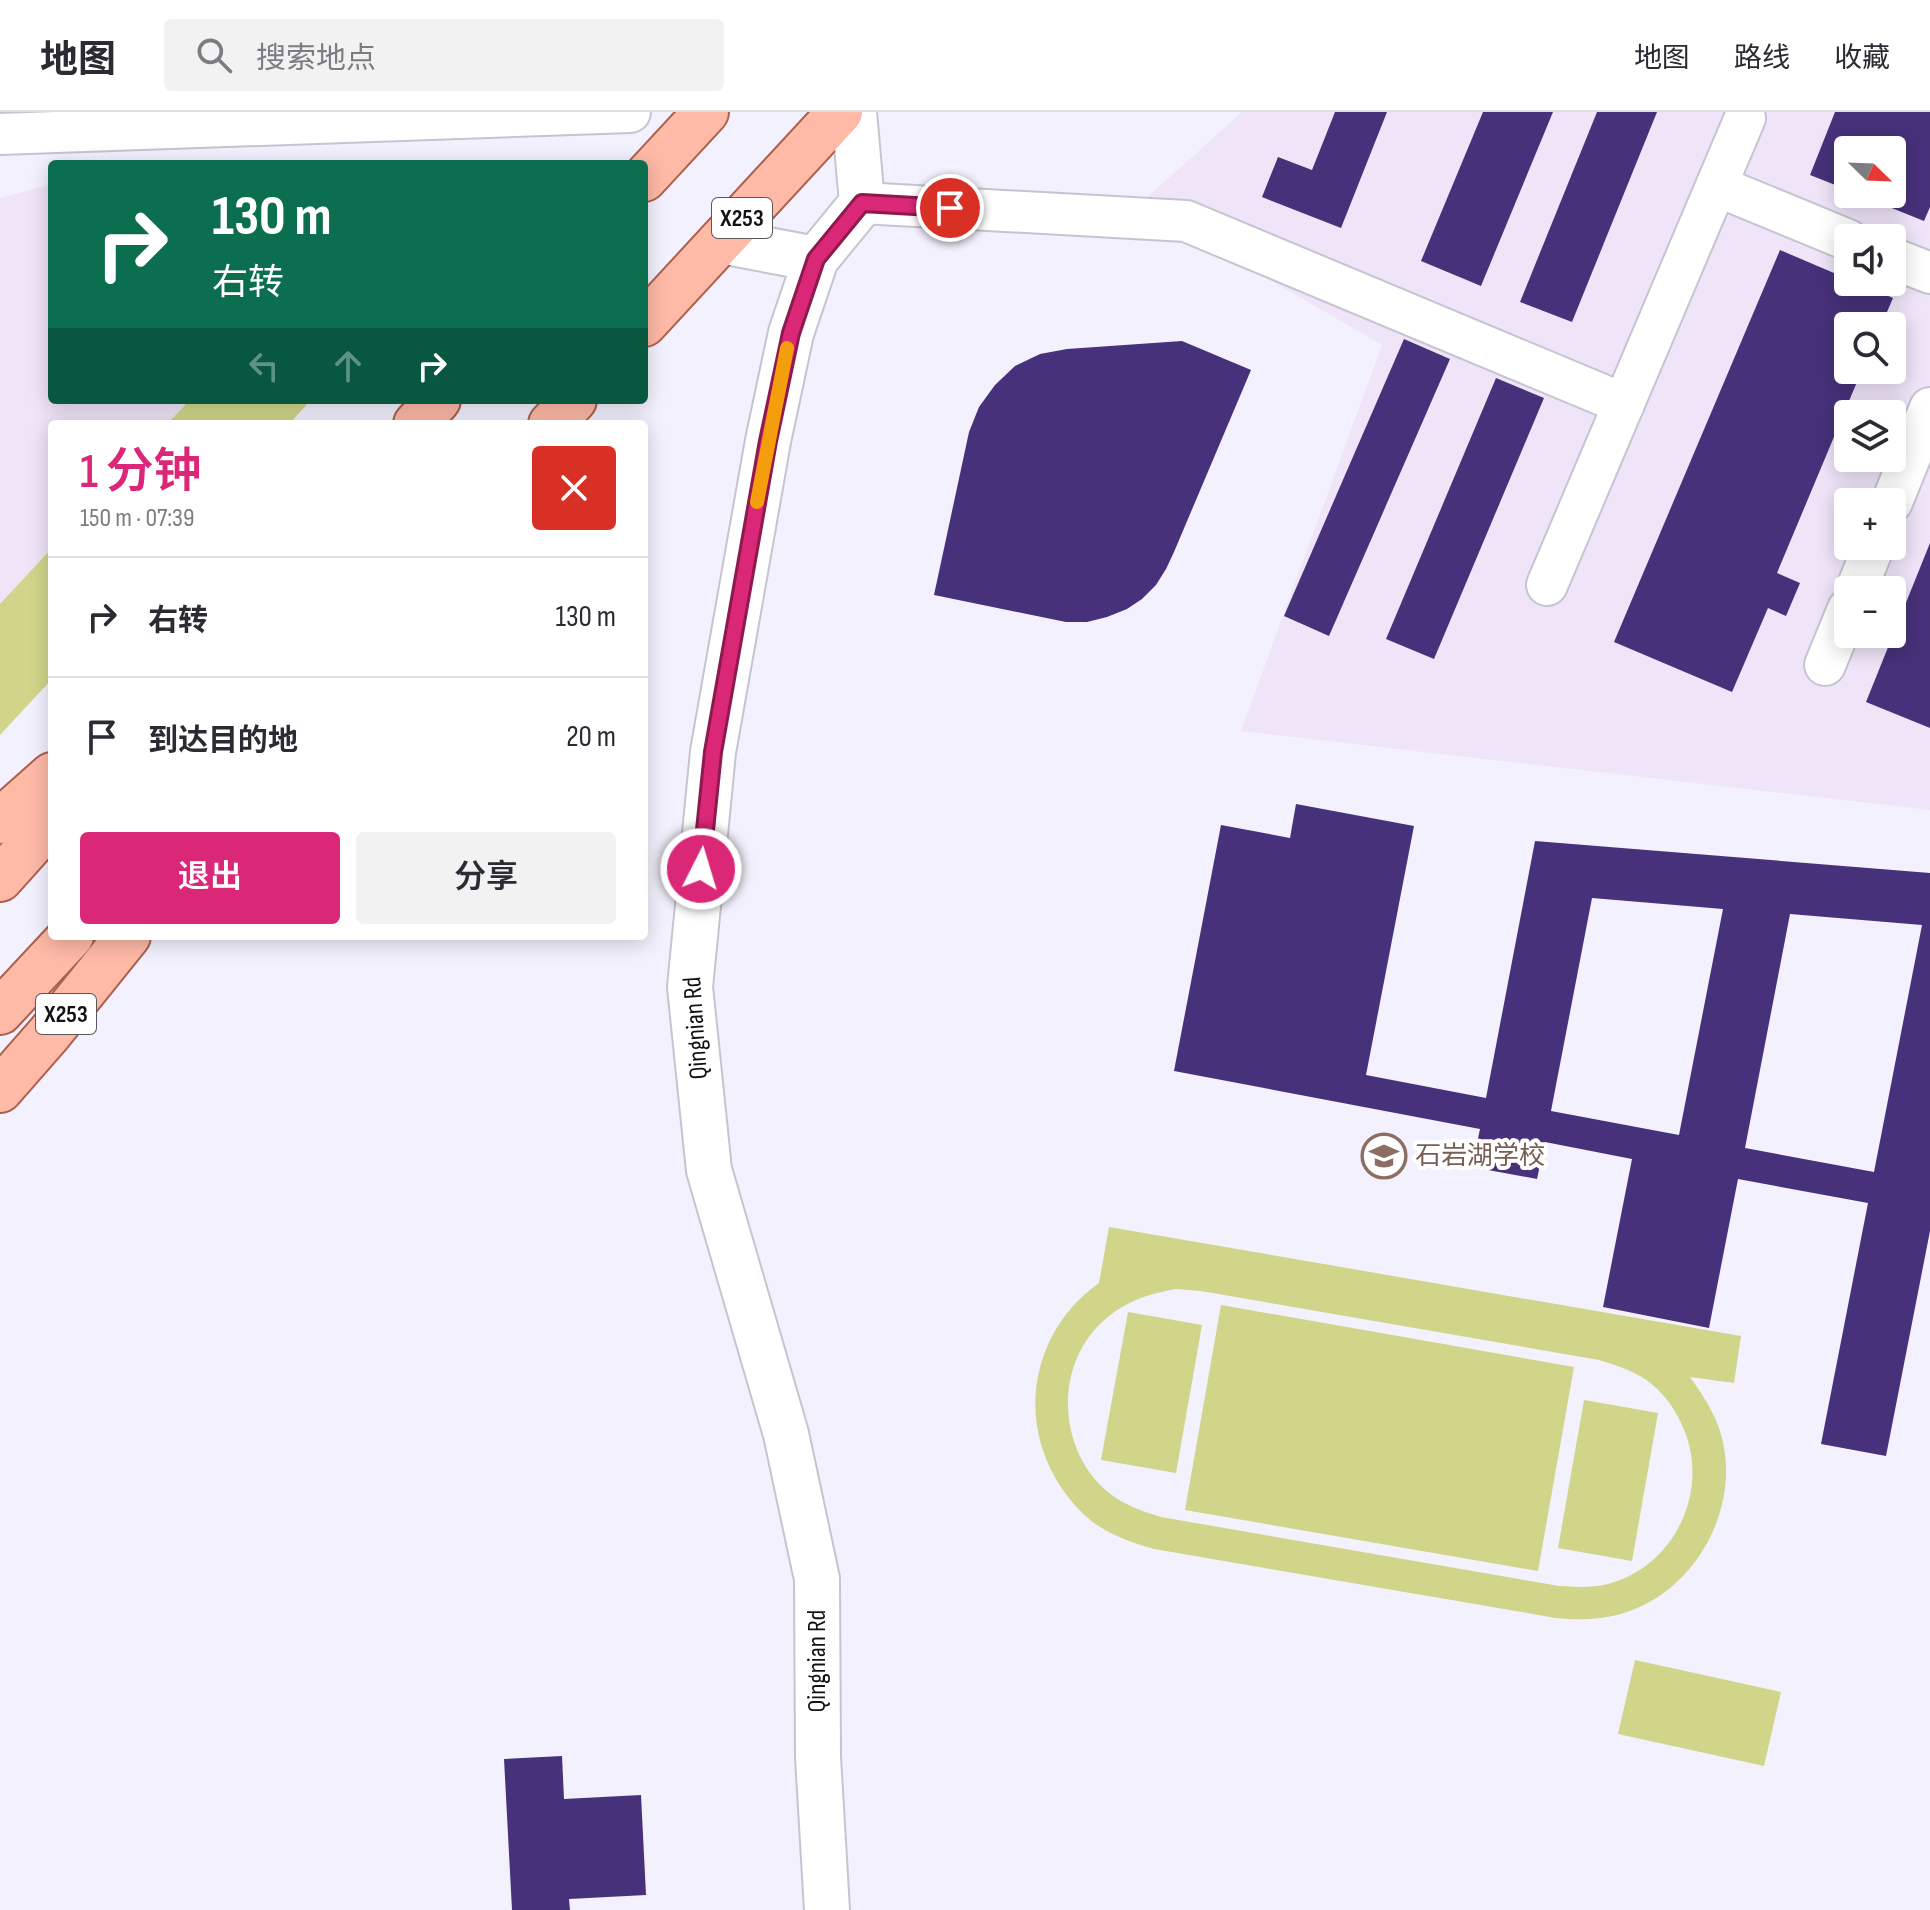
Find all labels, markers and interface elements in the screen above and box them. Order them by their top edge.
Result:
search box [164,19,724,91]
icon: search [192,33,236,77]
text: 地图 [40,38,116,83]
text: 搜索地点 [256,41,376,77]
text: 地图 [1634,42,1690,75]
text: 路线 [1734,42,1790,75]
text: 收藏 [1834,42,1890,75]
north arrow [1834,136,1906,208]
map controls [1834,136,1906,648]
pin [916,174,984,242]
text: 130 m [212,184,332,251]
icon: arrive [928,186,972,230]
icon: right [80,192,184,296]
road number: X253 [712,198,772,238]
button: sound [1834,224,1906,296]
text: 右转 [212,262,284,305]
button: search [1834,312,1906,384]
icon: left [242,344,286,388]
icon: ahead [326,344,370,388]
icon: right [410,344,454,388]
button: layers [1834,400,1906,472]
text: 1 分钟 [80,444,202,501]
button: close [532,446,616,530]
button: + [1834,488,1906,560]
text: 150 m · 07:39 [80,503,194,534]
button: − [1834,576,1906,648]
icon: right [80,595,124,639]
text: 130 m [556,599,616,635]
text: 右转 [148,603,208,639]
icon: arrive [80,715,124,759]
text: 20 m [566,719,616,755]
text: 到达目的地 [148,723,298,759]
position arrow [659,827,743,911]
button: 退出 [80,832,340,924]
button: 分享 [356,832,616,924]
street label: Qingnian Rd [677,976,715,1080]
road number: X253 [36,994,96,1034]
school or university icon: 石岩湖学校 [1360,1132,1408,1180]
place label: 石岩湖学校 [1415,1141,1545,1172]
street label: Qingnian Rd [802,1610,833,1712]

